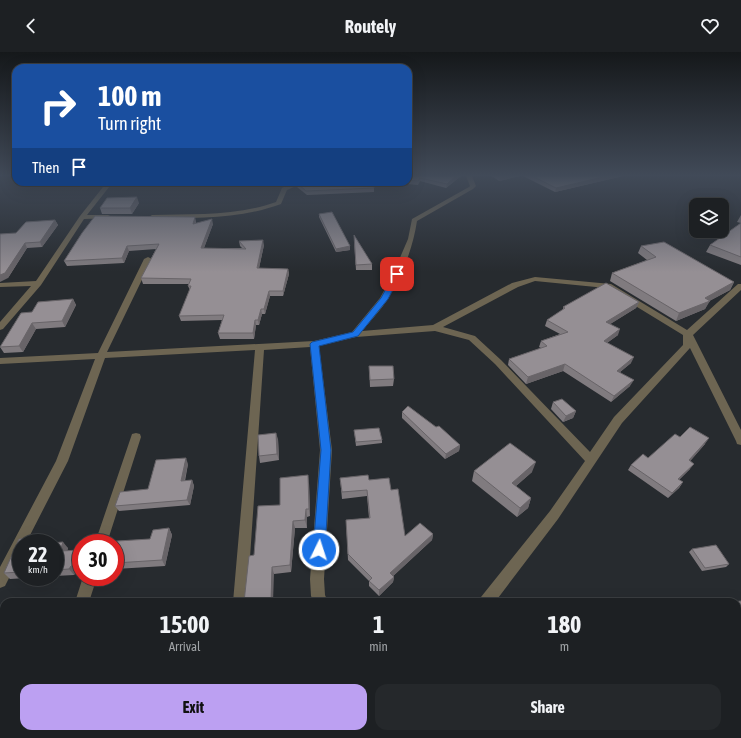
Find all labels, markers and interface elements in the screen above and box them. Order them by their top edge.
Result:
icon: back [20,15,42,37]
icon: heart [699,15,721,37]
text: Routely [345,16,396,37]
icon: right [32,80,84,132]
text: 100 m [98,80,161,112]
text: Turn right [98,113,161,134]
icon: arrive [68,156,90,178]
text: Then [32,159,60,176]
map controls [689,198,729,238]
button: layers [689,198,729,238]
pin [380,257,414,291]
icon: arrive [386,263,408,285]
position arrow [298,529,340,571]
speed limit sign: 30 [72,534,124,586]
text: 22 [29,543,47,566]
text: km/h [28,564,48,575]
text: 15:00 [160,611,210,638]
text: 1 [373,611,384,638]
text: 180 [548,611,581,638]
text: Arrival [169,639,200,654]
text: min [369,639,388,654]
text: m [560,639,569,654]
button: Exit [20,684,367,730]
button: Share [375,684,721,730]

